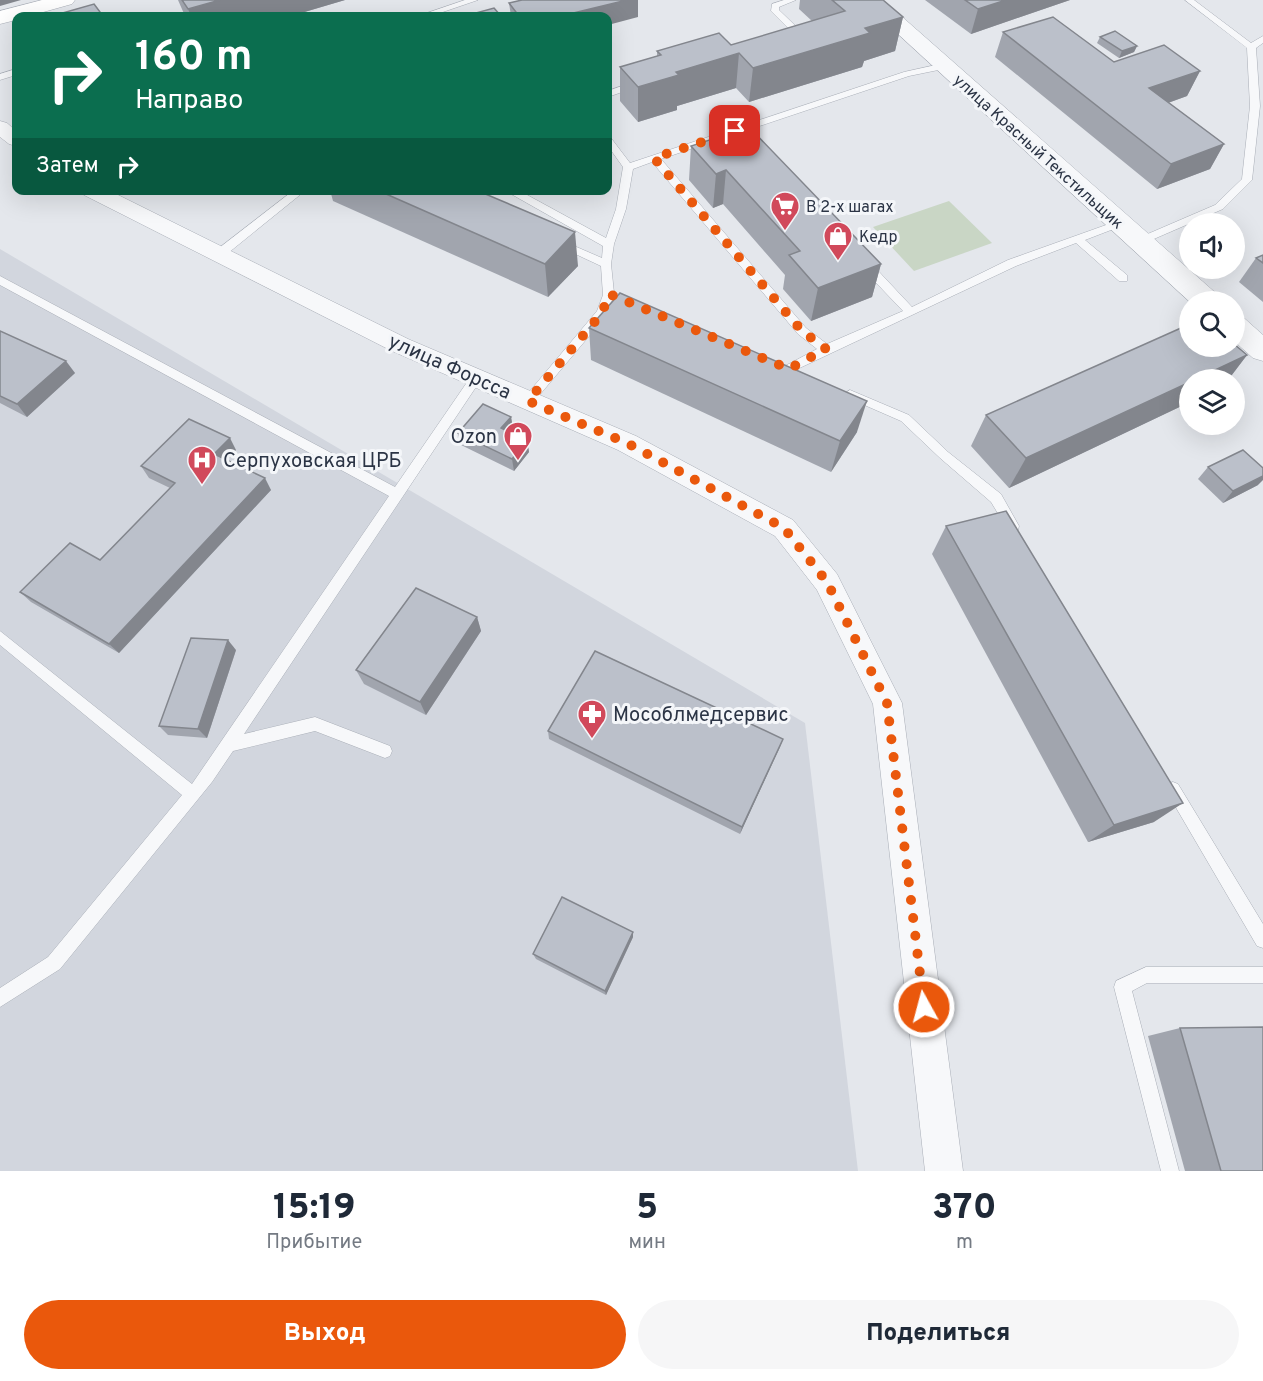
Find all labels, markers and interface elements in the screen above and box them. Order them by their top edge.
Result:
text: 160 m [135,32,253,85]
icon: right [36,36,114,114]
street label: улица Красный Текстильщик [948,71,1127,234]
text: Направо [135,84,243,118]
pin [709,105,760,156]
icon: arrive [718,114,751,147]
icon: right [111,150,144,183]
text: Затем [36,153,99,180]
supermarket icon: В 2-х шагах [769,190,801,232]
place label: В 2-х шагах [806,198,894,218]
map controls [1179,213,1245,435]
button: sound [1179,213,1245,279]
shop icon: Кедр [822,220,854,262]
place label: Кедр [859,228,898,248]
button: search [1179,291,1245,357]
street label: улица Форсса [384,329,515,406]
button: layers [1179,369,1245,435]
shop icon: Ozon [502,420,534,462]
place label: Ozon [451,425,497,451]
hospital icon: Серпуховская ЦРБ [186,444,218,486]
place label: Серпуховская ЦРБ [223,449,402,475]
pharmacy icon: Мособлмедсервис [576,698,608,740]
place label: Мособлмедсервис [613,703,788,729]
position arrow [892,975,956,1039]
text: 15:19 [273,1186,356,1232]
text: 5 [636,1186,658,1232]
text: 370 [932,1186,997,1232]
text: Прибытие [266,1230,362,1256]
text: мин [628,1230,666,1256]
text: m [956,1230,973,1256]
button: Выход [24,1300,626,1369]
button: Поделиться [638,1300,1239,1369]

